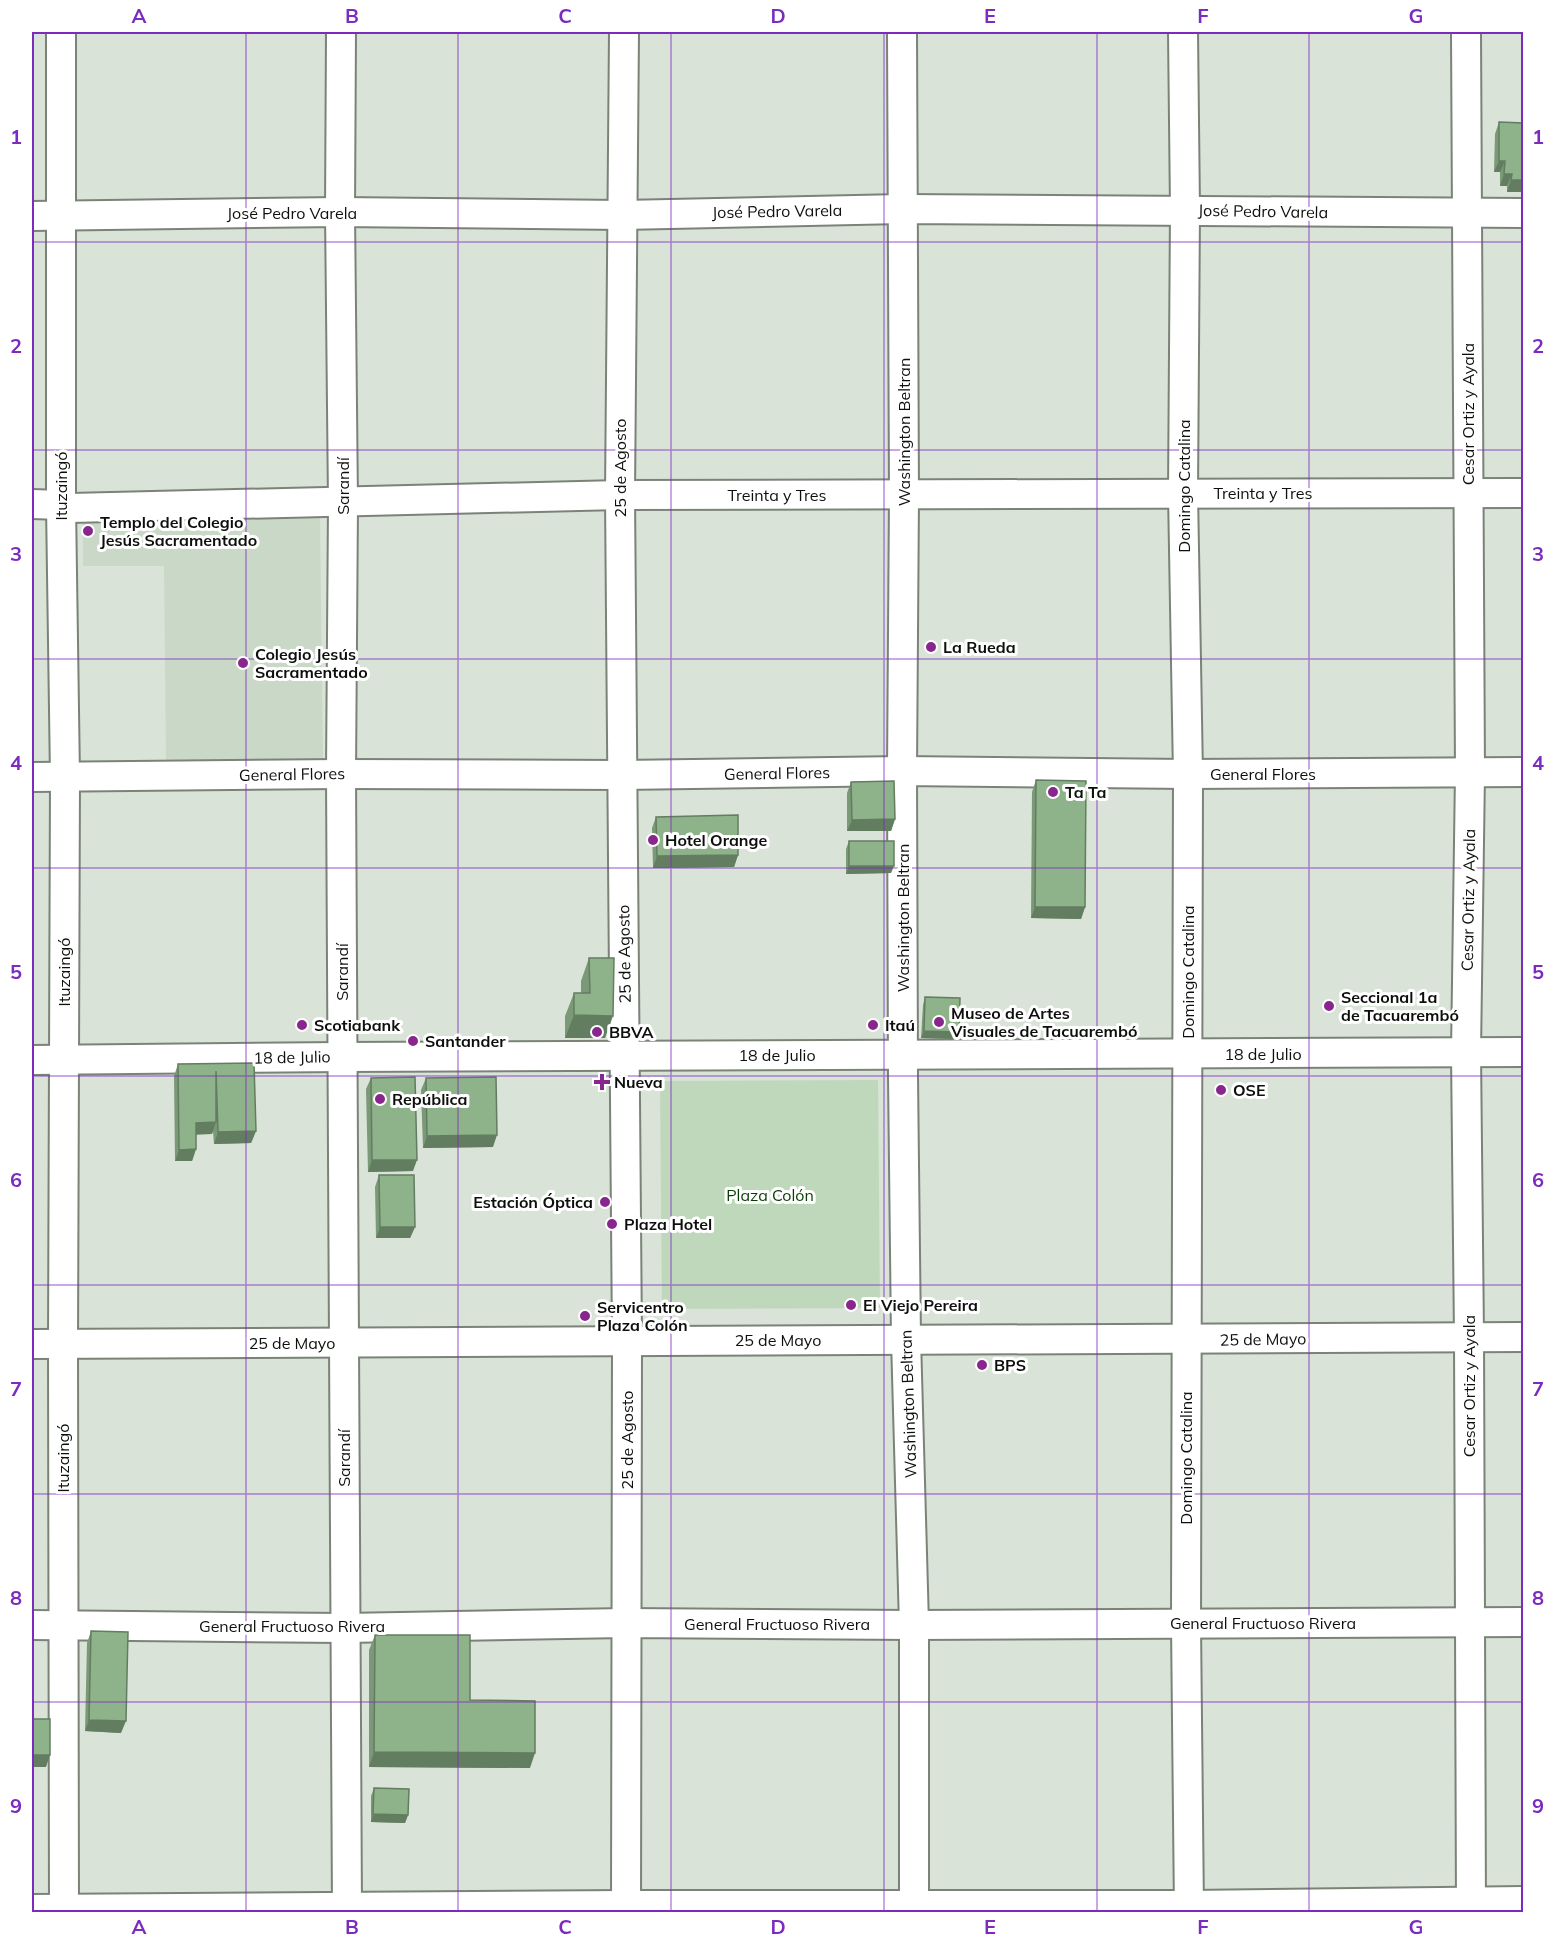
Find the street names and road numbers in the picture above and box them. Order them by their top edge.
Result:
street label: José Pedro Varela [712,200,842,222]
street label: José Pedro Varela [1198,200,1328,222]
street label: José Pedro Varela [227,203,357,223]
street label: Cesar Ortiz y Ayala [1458,343,1478,485]
street label: Washington Beltran [894,358,914,506]
street label: 25 de Agosto [610,419,630,517]
street label: Domingo Catalina [1174,419,1194,553]
street label: Ituzaingó [51,452,71,520]
street label: Sarandí [333,456,353,515]
street label: Treinta y Tres [1214,483,1312,503]
street label: Treinta y Tres [728,485,826,505]
street label: General Flores [724,762,830,784]
street label: General Flores [239,763,345,785]
street label: General Flores [1210,764,1316,784]
street label: Cesar Ortiz y Ayala [1457,829,1479,971]
street label: Washington Beltran [893,844,913,992]
street label: 25 de Agosto [613,904,635,1004]
street label: Domingo Catalina [1178,905,1198,1039]
street label: Ituzaingó [54,938,74,1006]
street label: Sarandí [332,942,352,1001]
street label: 18 de Julio [1224,1044,1302,1064]
street label: 18 de Julio [738,1045,816,1065]
street label: 18 de Julio [253,1046,331,1068]
street label: Cesar Ortiz y Ayala [1459,1315,1479,1457]
street label: 25 de Mayo [1220,1328,1306,1350]
street label: Washington Beltran [895,1329,921,1479]
street label: 25 de Mayo [735,1330,821,1350]
street label: 25 de Mayo [249,1333,335,1353]
street label: 25 de Agosto [617,1391,637,1489]
street label: Domingo Catalina [1176,1391,1196,1525]
street label: Ituzaingó [53,1424,73,1492]
street label: Sarandí [334,1428,354,1487]
street label: General Fructuoso Rivera [1170,1613,1356,1633]
street label: General Fructuoso Rivera [684,1614,870,1634]
street label: General Fructuoso Rivera [199,1616,385,1636]

